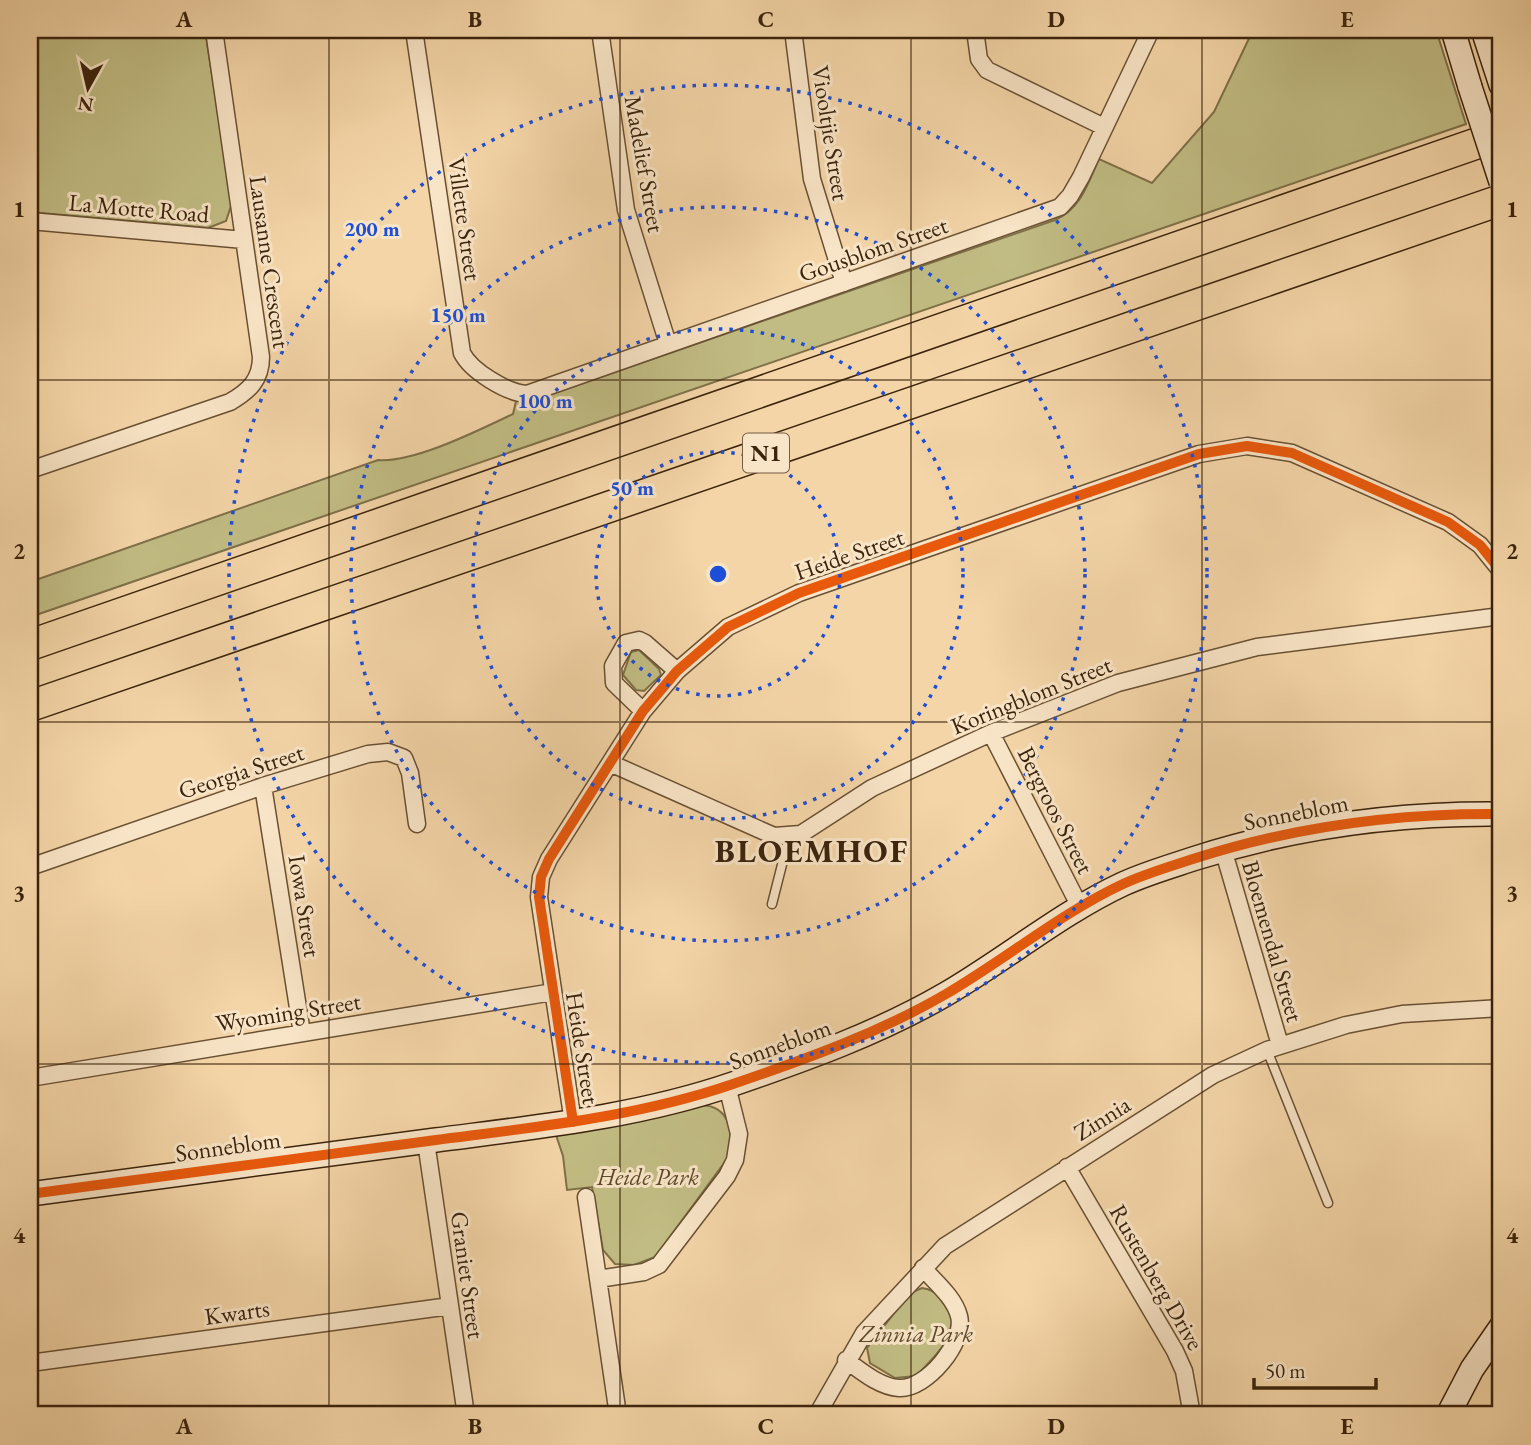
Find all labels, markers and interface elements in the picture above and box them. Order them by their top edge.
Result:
text: A [175,4,193,34]
text: B [468,4,482,34]
text: C [758,4,774,34]
text: D [1047,4,1065,34]
text: E [1340,4,1354,34]
north arrow [52,52,122,122]
street label: Viooltjie Street [805,63,857,203]
text: N [76,91,95,118]
street label: Madelief Street [618,93,672,235]
street label: Villette Street [441,155,489,283]
street label: Lausanne Crescent [243,174,298,351]
street label: La Motte Road [67,186,211,230]
text: 1 [13,194,25,224]
text: 1 [1506,194,1518,224]
street label: Gousblom Street [794,209,952,289]
text: 200 m [344,215,400,242]
text: 150 m [430,301,486,328]
text: 100 m [517,387,573,414]
road number: N1 [743,433,789,472]
text: 50 m [610,474,654,501]
street label: Heide Street [790,521,908,587]
text: 2 [13,536,25,566]
text: 2 [1506,536,1518,566]
centre of rings [706,562,730,586]
street label: Koringblom Street [946,648,1117,741]
street label: Georgia Street [174,736,308,806]
street label: Bergroos Street [1011,741,1102,879]
street label: Sonneblom [1241,787,1351,837]
district label: BLOEMHOF [715,830,909,872]
street label: Iowa Street [282,853,328,960]
street label: Bloemendal Street [1235,857,1311,1026]
text: 3 [13,878,25,908]
text: 3 [1506,878,1518,908]
street label: Wyoming Street [213,985,363,1039]
street label: Heide Street [559,989,607,1107]
street label: Sonneblom [725,1011,835,1077]
street label: Zinnia [1068,1088,1137,1147]
street label: Sonneblom [173,1123,283,1169]
park label: Heide Park [596,1161,699,1192]
street label: Rustenberg Drive [1103,1199,1211,1355]
street label: Graniet Street [444,1209,492,1341]
text: 4 [13,1220,26,1250]
text: 4 [1506,1220,1519,1250]
street label: Kwarts [203,1292,271,1332]
park label: Zinnia Park [858,1318,973,1349]
scale bar [1254,1347,1377,1391]
text: 50 m [1265,1357,1306,1384]
text: A [175,1411,193,1441]
text: B [468,1411,482,1441]
text: C [758,1411,774,1441]
text: D [1047,1411,1065,1441]
text: E [1340,1411,1354,1441]

